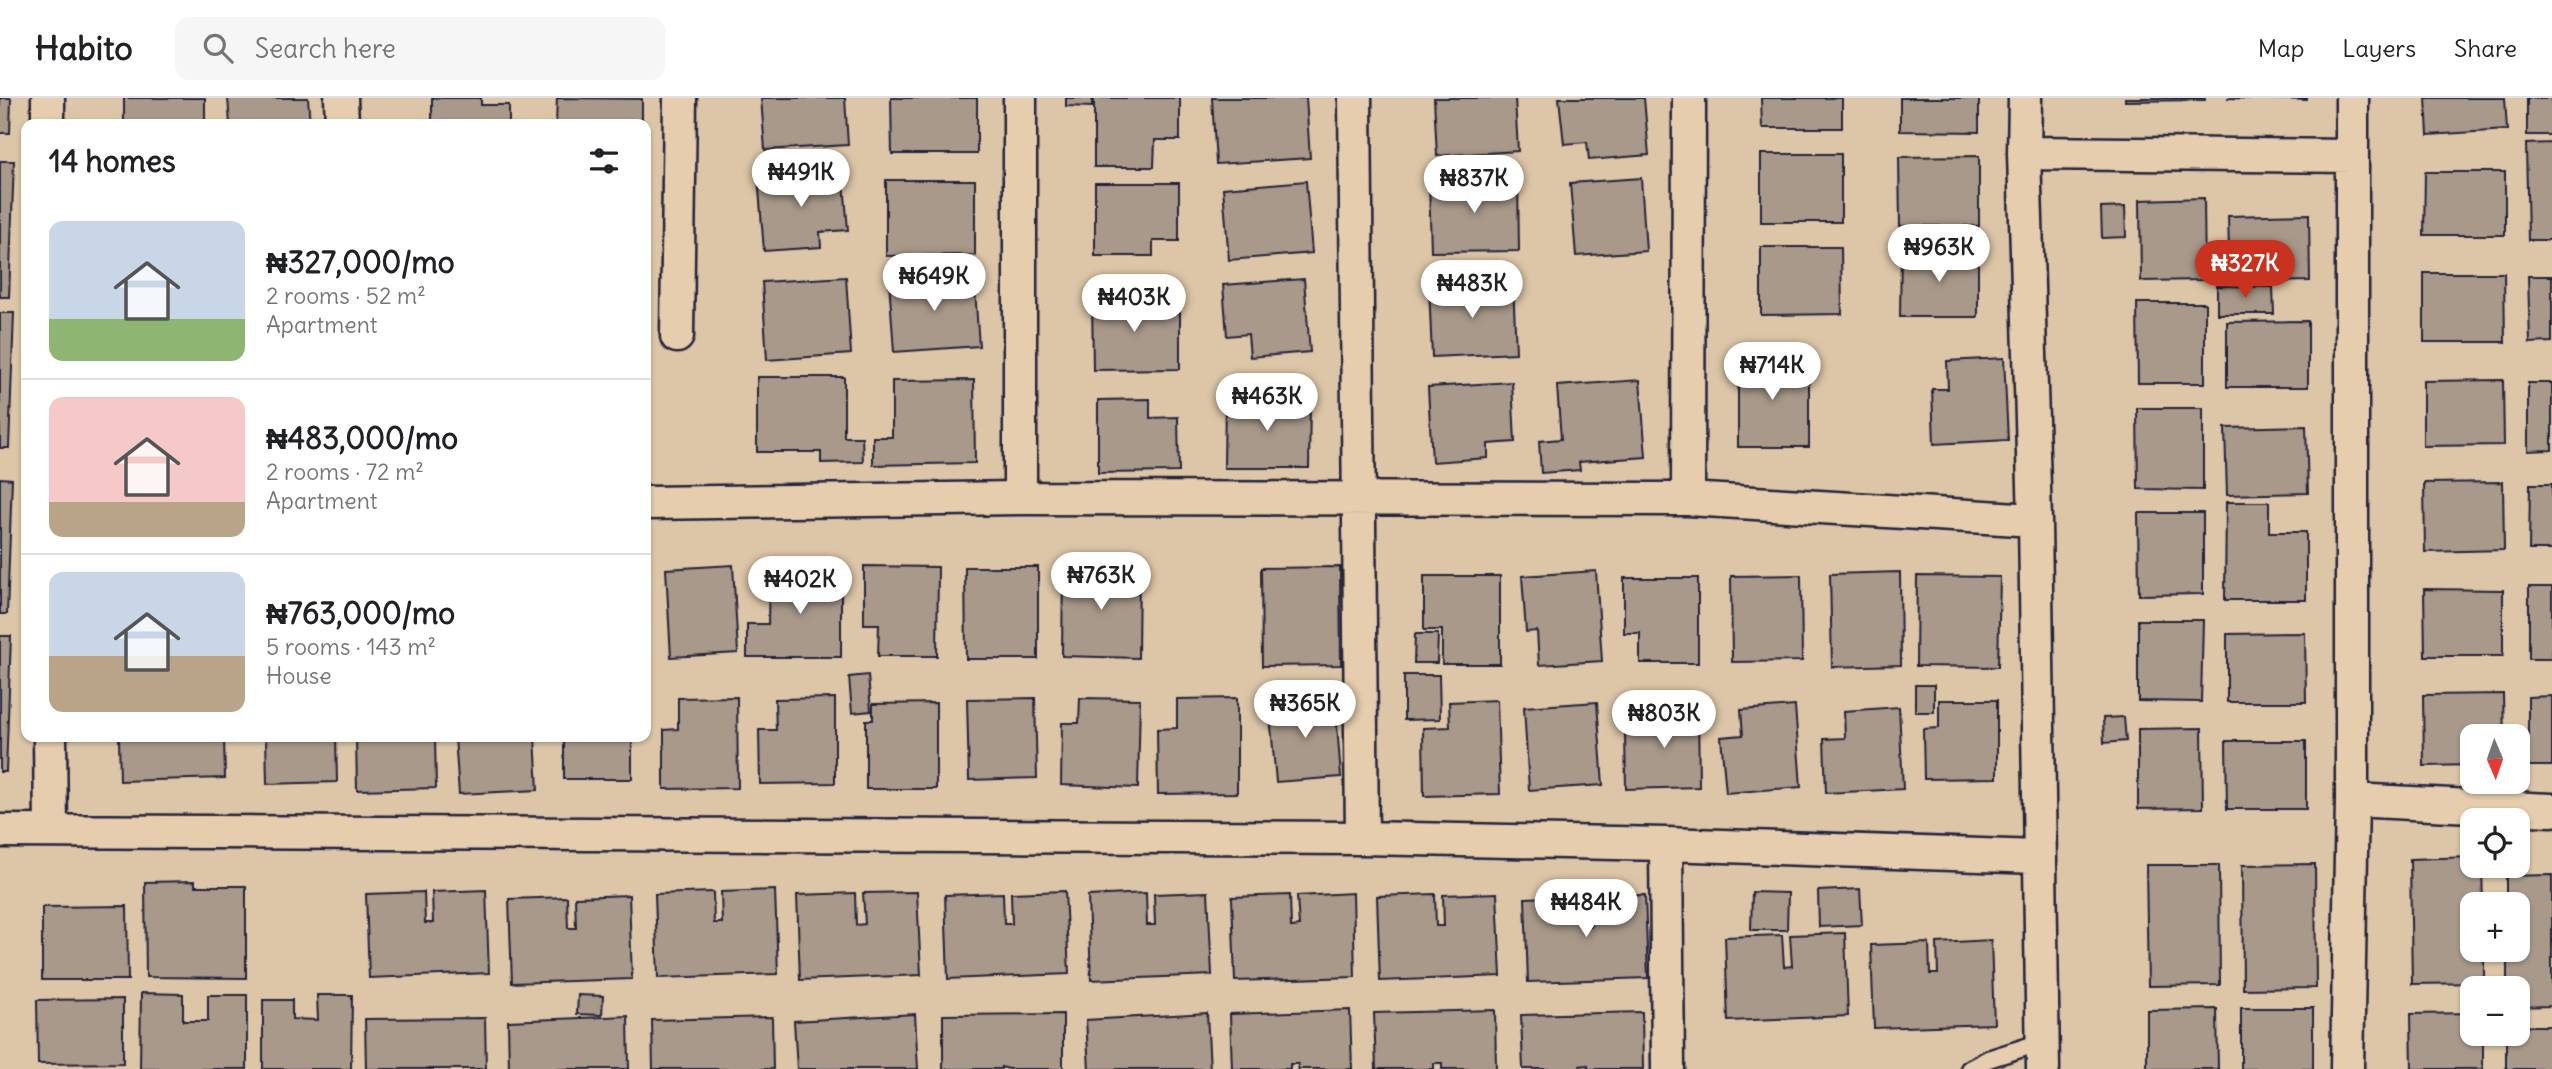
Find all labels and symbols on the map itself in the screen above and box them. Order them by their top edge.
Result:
pin: ₦491K [752,150,850,209]
pin: ₦837K [1425,156,1523,215]
pin: ₦963K [1890,225,1988,284]
pin: ₦327K [2196,240,2294,300]
pin: ₦649K [885,254,983,313]
pin: ₦483K [1423,260,1521,320]
pin: ₦403K [1085,274,1183,334]
pin: ₦714K [1723,342,1821,402]
pin: ₦463K [1218,374,1316,433]
pin: ₦763K [1052,552,1150,612]
pin: ₦402K [751,556,849,616]
pin: ₦365K [1256,680,1354,740]
pin: ₦803K [1615,690,1713,750]
north arrow [2460,724,2530,794]
pin: ₦484K [1537,880,1635,939]

